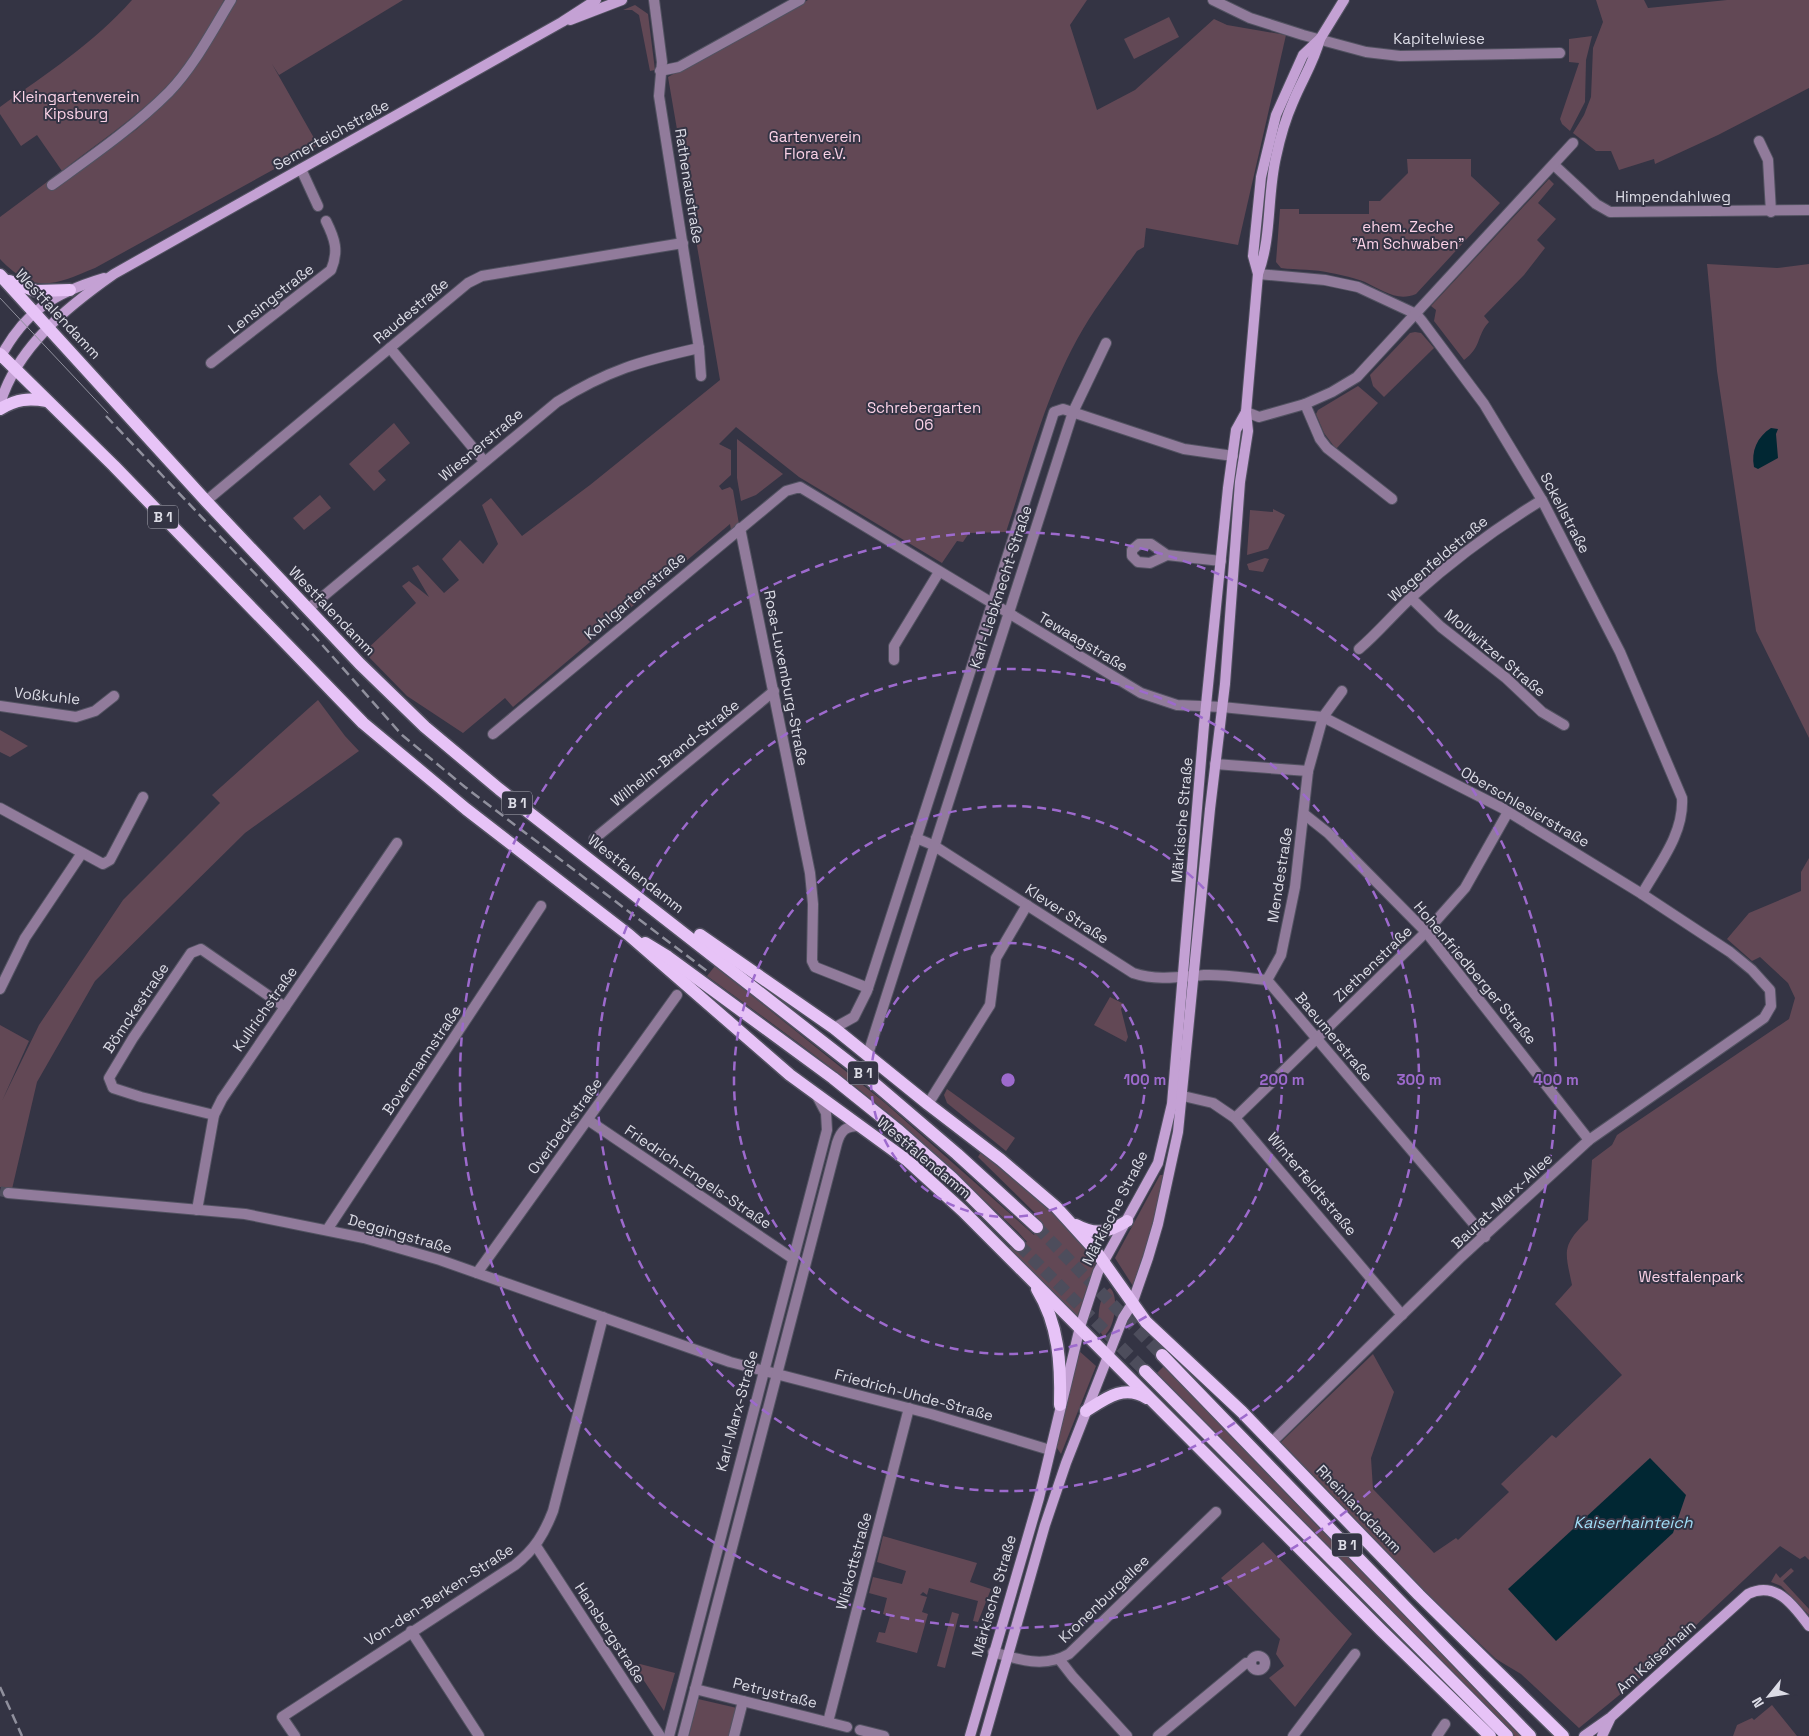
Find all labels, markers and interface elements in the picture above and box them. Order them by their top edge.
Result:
street label: Kapitelwiese [1393,29,1485,48]
park label: Kleingartenverein Kipsburg [13,87,139,123]
street label: Semerteichstraße [269,95,392,174]
street label: Rathenaustraße [671,127,708,245]
park label: Gartenverein Flora e.V. [769,127,861,163]
street label: Himpendahlweg [1615,187,1731,206]
park label: ehem. Zeche "Am Schwaben" [1352,217,1464,253]
street label: Lensingstraße [224,259,317,338]
street label: Westfalendamm [12,264,105,363]
street label: Raudestraße [369,274,452,348]
park label: Schrebergarten 06 [867,398,981,434]
street label: Wiesnerstraße [435,404,527,485]
street label: Sckellstraße [1536,469,1595,557]
street label: Karl-Liebknecht-Straße [965,503,1036,671]
road number: B 1 [148,506,178,528]
street label: Wagenfeldstraße [1384,511,1491,606]
street label: Kohlgartenstraße [580,548,689,644]
street label: Westfalendamm [285,562,380,659]
street label: Rosa-Luxemburg-Straße [760,588,813,767]
street label: Mollwitzer Straße [1441,605,1550,701]
street label: Tewaagstraße [1035,607,1132,676]
street label: Voßkuhle [13,683,81,708]
street label: Wilhelm-Brand-Straße [607,695,743,810]
street label: Märkische Straße [1167,756,1196,884]
street label: Oberschlesierstraße [1457,762,1593,851]
road number: B 1 [502,791,532,814]
street label: Mendestraße [1263,826,1296,924]
street label: Westfalendamm [584,830,688,917]
street label: Klever Straße [1022,879,1113,948]
street label: Hohenfriedberger Straße [1410,897,1541,1048]
street label: Ziethenstraße [1329,921,1416,1006]
street label: Bömckestraße [98,959,173,1056]
street label: Kullrichstraße [228,962,301,1055]
street label: Baeumerstraße [1292,988,1377,1085]
street label: Bovermannstraße [378,1001,465,1118]
road number: B 1 [848,1062,878,1084]
text: 100 m [1124,1070,1166,1089]
text: 200 m [1260,1070,1304,1089]
text: 300 m [1396,1070,1442,1089]
text: 400 m [1533,1070,1579,1089]
centre of rings [999,1071,1017,1089]
street label: Overbeckstraße [523,1074,606,1178]
street label: Westfalendamm [873,1113,975,1202]
street label: Friedrich-Engels-Straße [621,1120,776,1233]
street label: Winterfeldtstraße [1264,1128,1361,1239]
street label: Märkische Straße [1077,1147,1152,1268]
street label: Baurat-Marx-Allee [1447,1149,1556,1252]
street label: Deggingstraße [346,1210,455,1258]
park label: Westfalenpark [1639,1267,1743,1286]
street label: Karl-Marx-Straße [711,1348,762,1474]
street label: Friedrich-Uhde-Straße [833,1364,996,1425]
street label: Rheinlanddamm [1312,1460,1406,1557]
street label: Wiskottstraße [831,1510,876,1612]
water label: Kaiserhainteich [1573,1512,1694,1533]
street label: Märkische Straße [967,1532,1020,1659]
road number: B 1 [1332,1534,1362,1556]
street label: Von-den-Berken-Straße [361,1539,517,1650]
street label: Kronenburgallee [1054,1551,1153,1647]
street label: Hansbergstraße [571,1579,650,1687]
street label: Am Kaiserhain [1612,1616,1699,1697]
north arrow [1744,1671,1794,1721]
street label: Petrystraße [731,1673,819,1712]
text: N [1748,1694,1768,1711]

